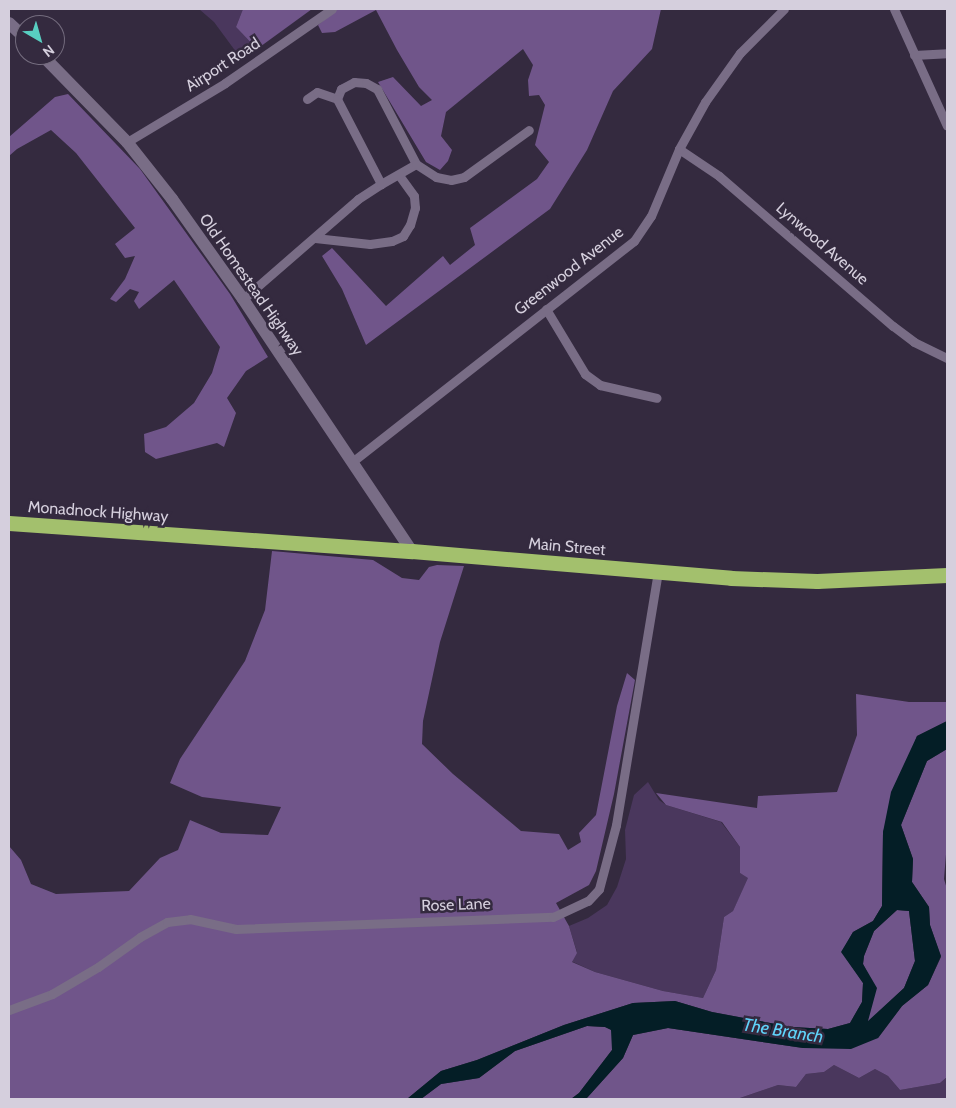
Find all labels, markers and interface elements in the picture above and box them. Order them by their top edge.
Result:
north arrow [15,15,65,65]
street label: Airport Road [182,34,264,96]
text: N [39,41,58,61]
street label: Lynwood Avenue [772,199,872,289]
street label: Old Homestead Highway [195,210,307,360]
street label: Greenwood Avenue [511,222,627,320]
street label: Monadnock Highway [27,498,169,526]
street label: Main Street [527,534,607,560]
street label: Rose Lane [421,894,491,916]
water label: The Branch [741,1014,825,1048]

